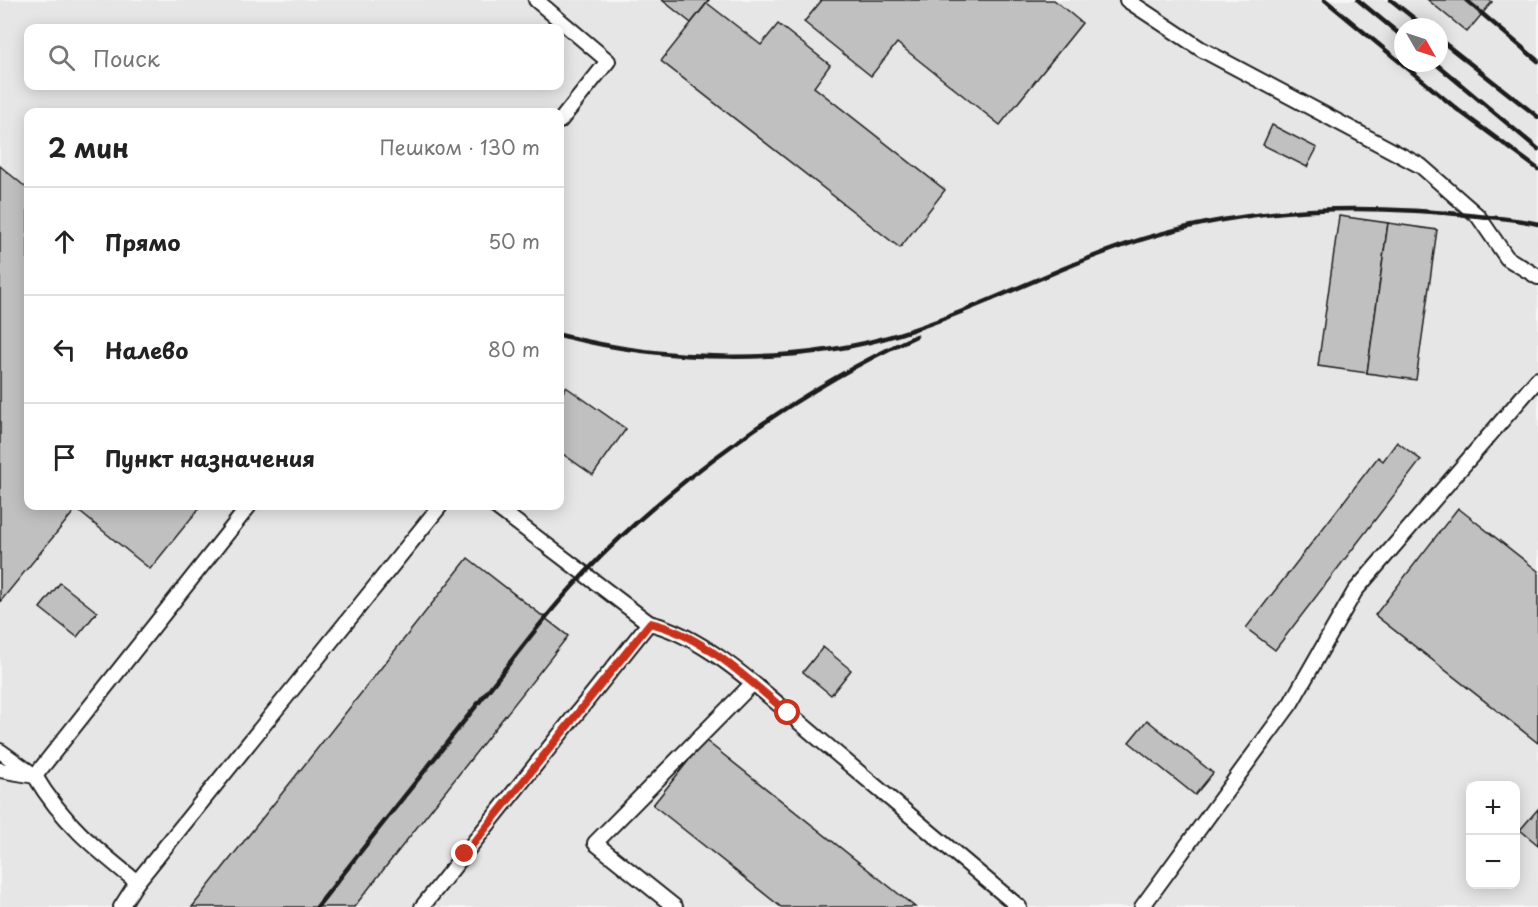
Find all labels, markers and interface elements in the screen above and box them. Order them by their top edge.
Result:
north arrow [1394,18,1448,72]
search box [24,24,564,90]
icon: search [45,41,78,74]
text: Поиск [93,41,160,74]
text: 2 мин [48,128,129,167]
text: Пешком · 130 m [379,132,540,162]
icon: ahead [48,225,81,258]
text: Прямо [105,225,180,258]
text: 50 m [488,226,540,256]
icon: left [48,333,81,366]
text: Налево [105,333,188,366]
text: 80 m [488,334,540,364]
icon: arrive [48,441,81,474]
text: Пункт назначения [105,441,315,474]
route start [774,699,800,725]
map controls [1466,781,1520,889]
button: + [1466,781,1520,835]
button: − [1466,835,1520,889]
route end [451,840,477,866]

